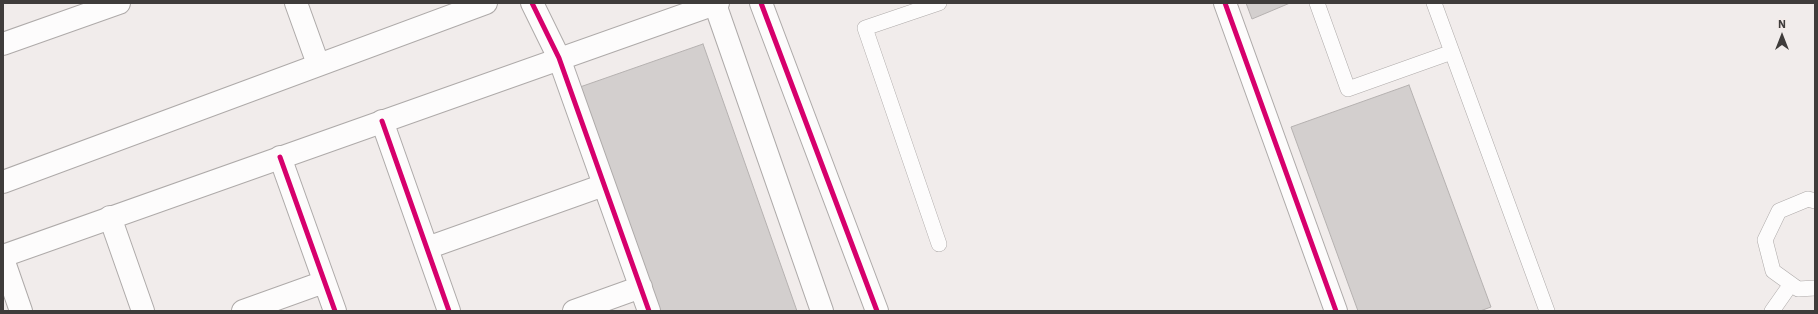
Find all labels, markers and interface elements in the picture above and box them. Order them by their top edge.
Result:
north arrow [1762,16,1802,56]
text: N [1778,17,1786,31]

